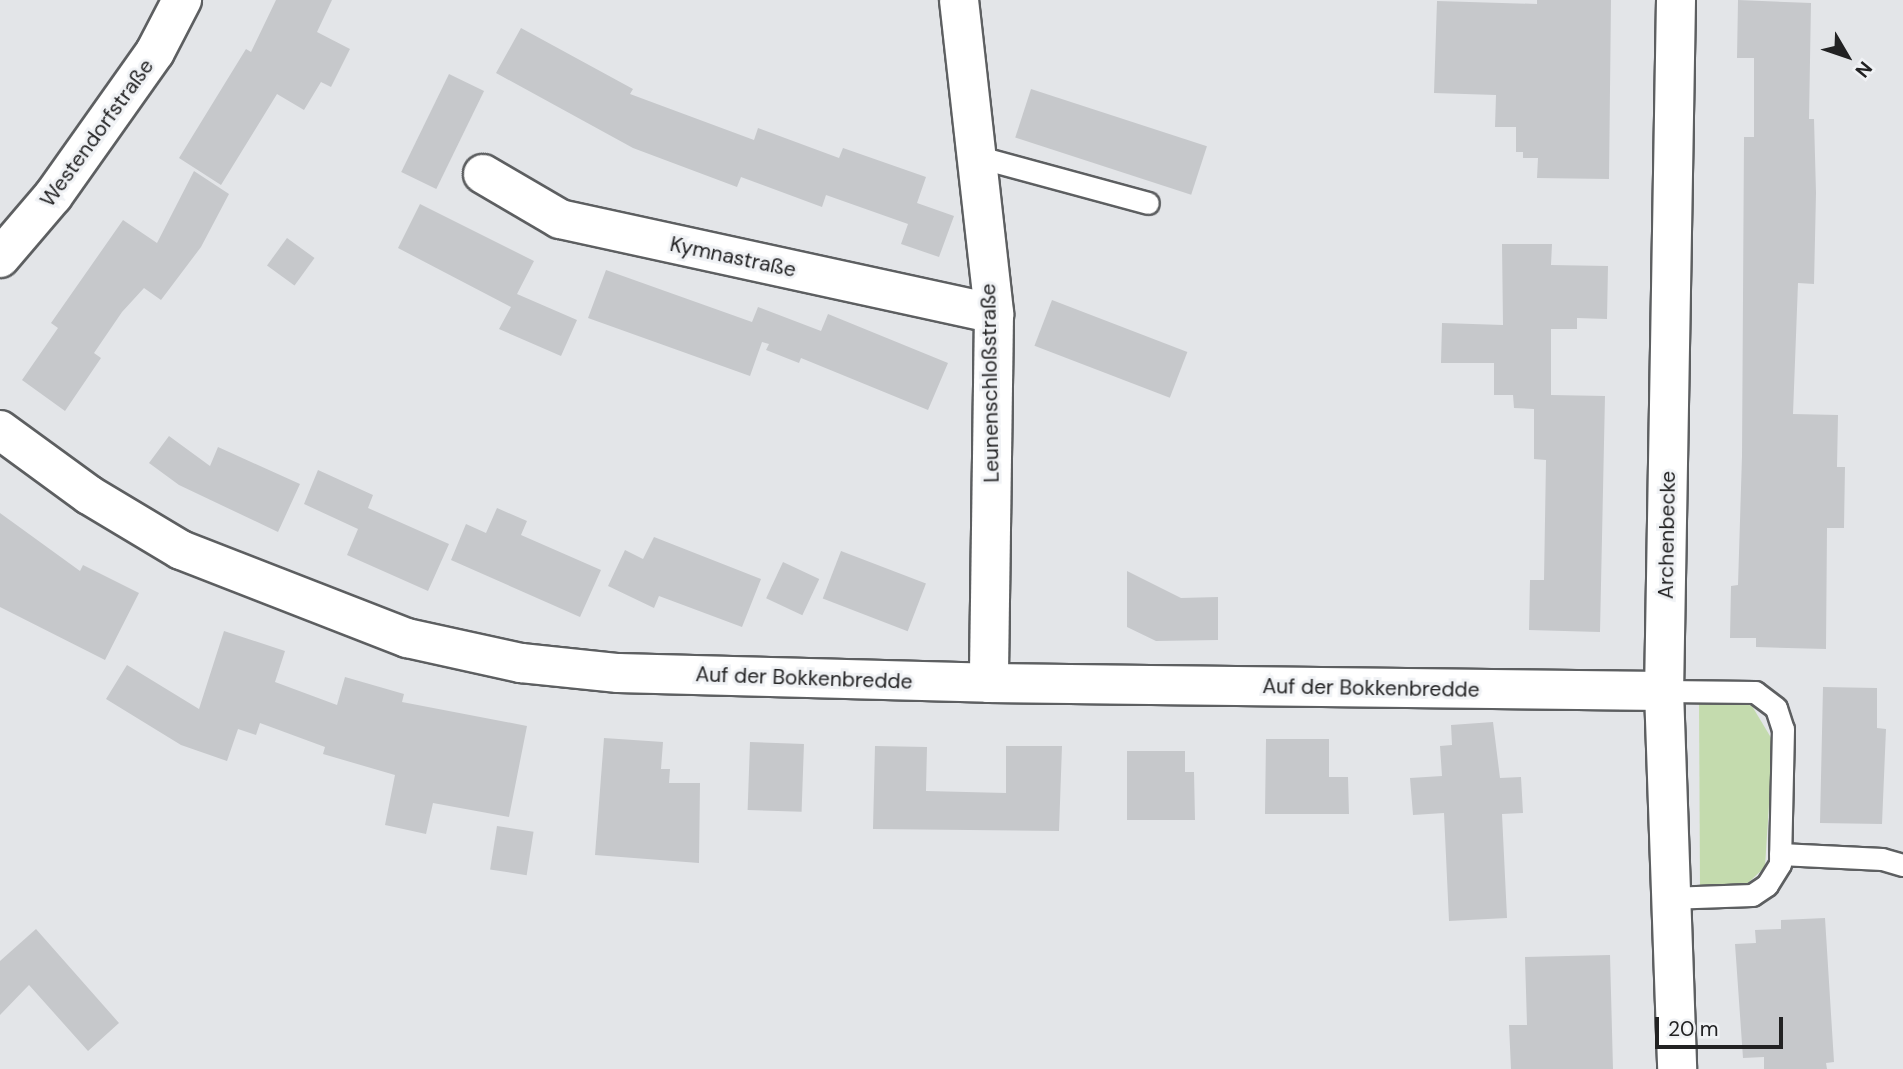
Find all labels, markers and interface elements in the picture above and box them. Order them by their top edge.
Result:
north arrow [1812,21,1882,91]
street label: Westendorfstraße [35,54,159,212]
text: N [1850,56,1878,83]
street label: Kymnastraße [668,231,798,283]
street label: Leunenschloßstraße [976,283,1004,483]
street label: Archenbecke [1653,471,1681,599]
street label: Auf der Bokkenbredde [695,662,913,694]
street label: Auf der Bokkenbredde [1262,674,1480,702]
scale bar [1658,1002,1786,1046]
text: 20 m [1668,1015,1719,1043]

